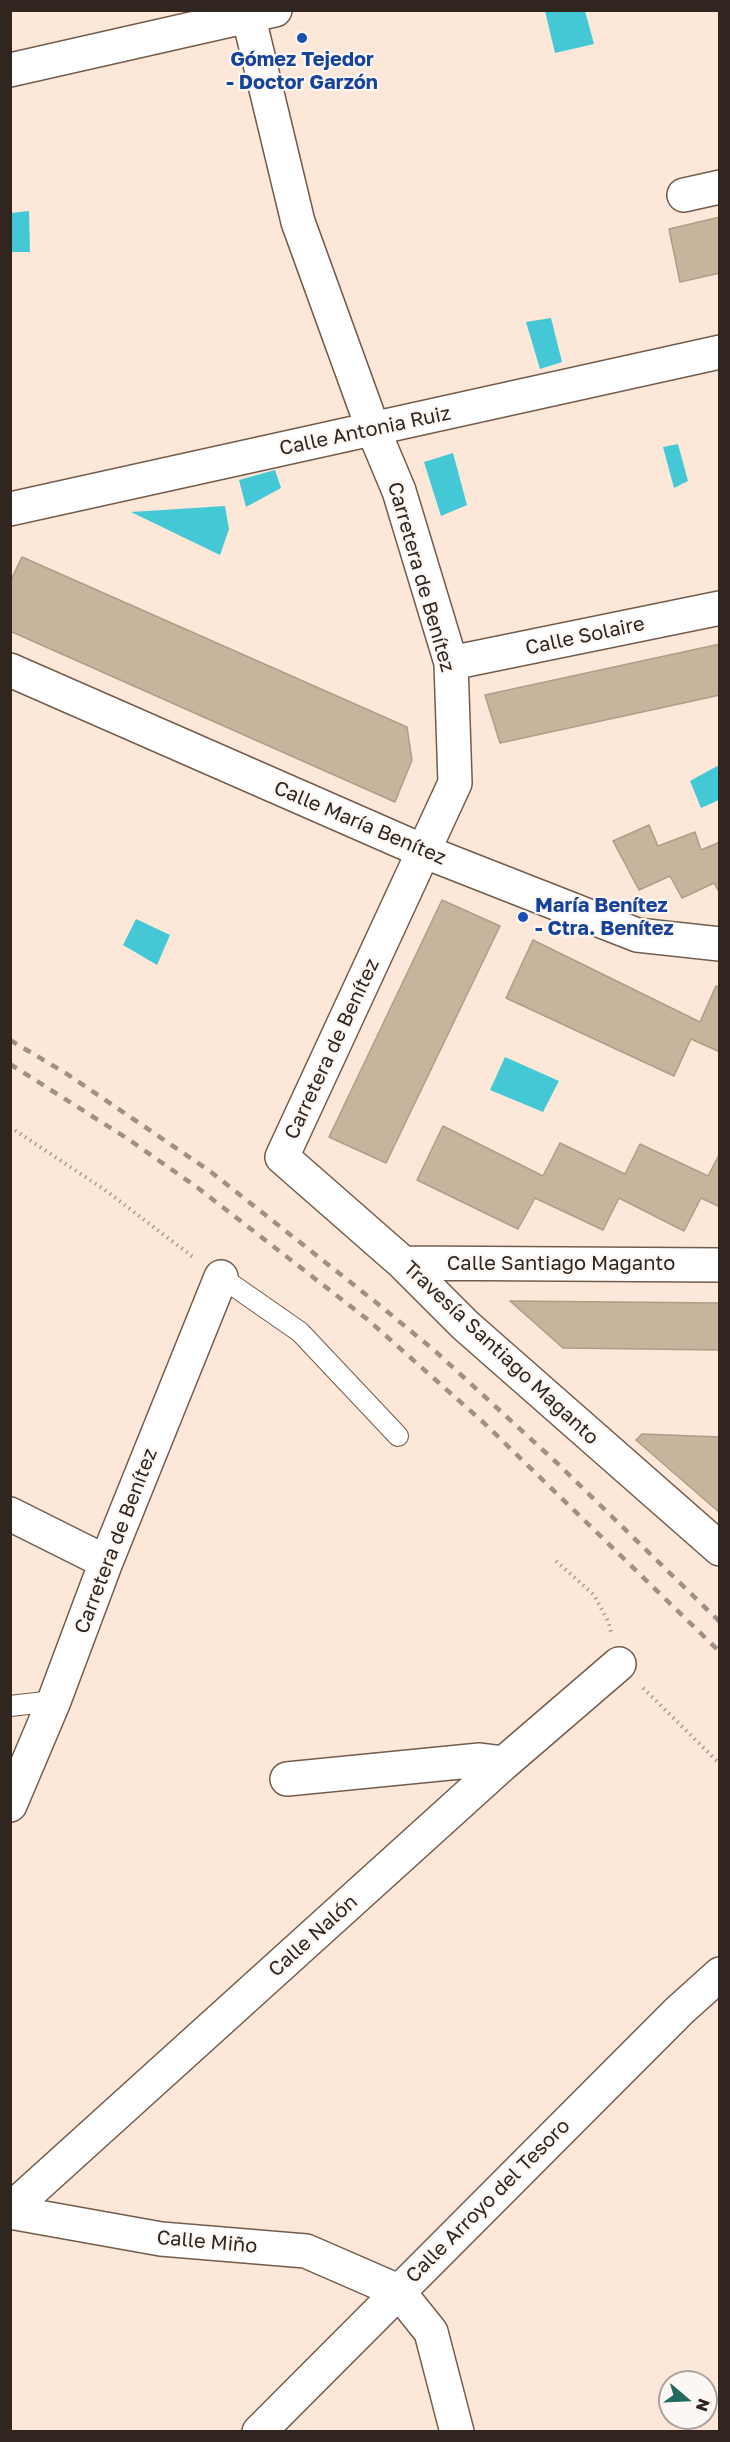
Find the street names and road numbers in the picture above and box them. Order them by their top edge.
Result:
street label: Calle Antonia Ruiz [277,401,453,461]
street label: Carretera de Benítez [382,479,460,675]
street label: Calle Solaire [523,612,647,660]
street label: Calle María Benítez [270,776,450,870]
street label: Carretera de Benítez [280,955,384,1143]
street label: Calle Santiago Maganto [447,1252,675,1276]
street label: Travesía Santiago Maganto [398,1256,604,1450]
street label: Carretera de Benítez [70,1445,162,1637]
street label: Calle Nalón [264,1890,362,1982]
street label: Calle Arroyo del Tesoro [401,2114,575,2288]
street label: Calle Miño [156,2226,258,2258]

